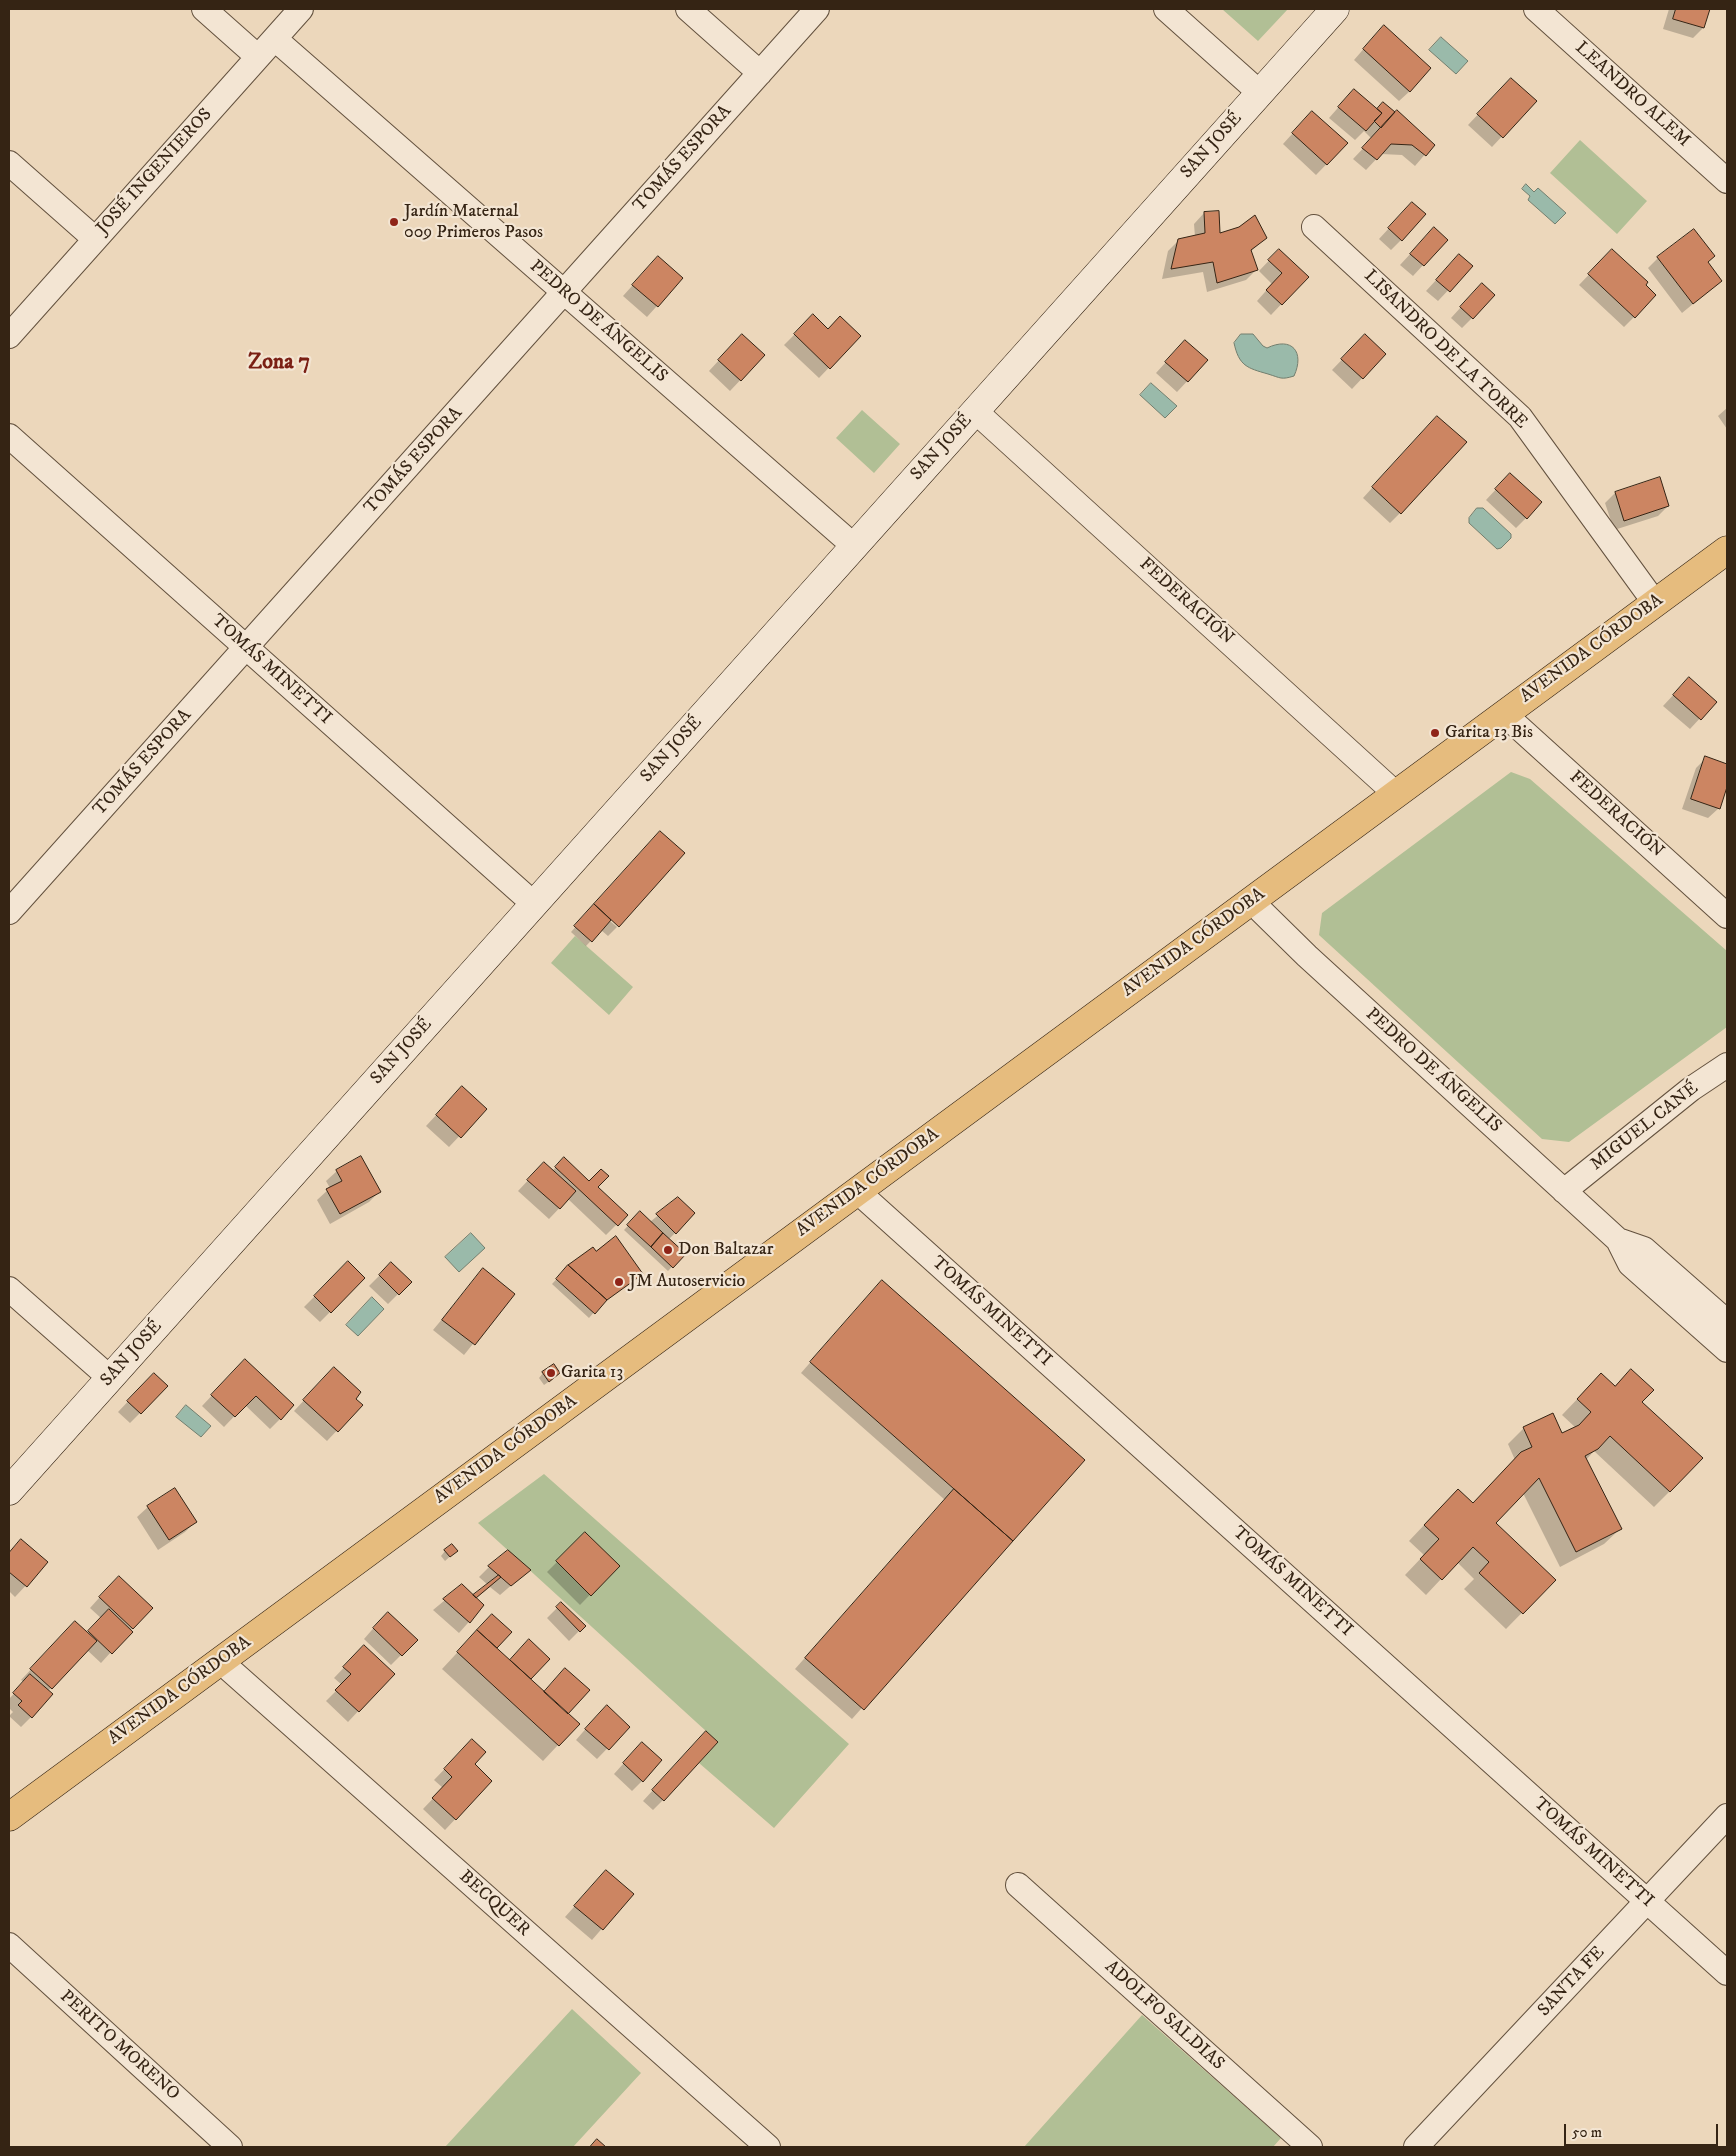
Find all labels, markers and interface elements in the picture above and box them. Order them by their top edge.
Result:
street label: LEANDRO ALEM [1570,38,1694,152]
street label: TOMÁS ESPORA [629,101,737,217]
street label: JOSÉ INGENIEROS [93,105,217,239]
street label: SAN JOSÉ [1177,108,1247,184]
place label: Jardín Maternal 009 Primeros Pasos [404,201,543,243]
marker: Jardín Maternal 009 Primeros Pasos [388,216,400,228]
street label: PEDRO DE ÁNGELIS [525,256,671,388]
street label: LISANDRO DE LA TORRE [1359,266,1531,434]
district label: Zona 7 [248,350,310,376]
street label: TOMÁS ESPORA [360,403,468,519]
street label: SAN JOSÉ [907,410,977,486]
street label: FEDERACIÓN [1134,554,1238,650]
street label: AVENIDA CÓRDOBA [1516,590,1668,708]
street label: TOMÁS MINETTI [207,611,335,729]
street label: TOMÁS ESPORA [89,705,197,821]
street label: SAN JOSÉ [637,712,707,788]
place label: Garita 13 Bis [1445,722,1533,744]
marker: Garita 13 Bis [1429,727,1441,739]
street label: FEDERACIÓN [1564,767,1668,863]
street label: AVENIDA CÓRDOBA [1118,884,1270,1002]
street label: PEDRO DE ÁNGELIS [1360,1004,1506,1138]
street label: SAN JOSÉ [367,1014,437,1090]
street label: MIGUEL CANÉ [1587,1078,1703,1176]
street label: AVENIDA CÓRDOBA [792,1124,944,1242]
place label: Don Baltazar [678,1239,773,1261]
marker: Don Baltazar [662,1244,674,1256]
street label: TOMÁS MINETTI [927,1253,1055,1371]
place label: JM Autoservicio [629,1271,745,1293]
marker: JM Autoservicio [613,1276,625,1288]
street label: SAN JOSÉ [97,1316,167,1392]
place label: Garita 13 [561,1362,623,1384]
marker: Garita 13 [545,1367,557,1379]
street label: AVENIDA CÓRDOBA [430,1391,582,1509]
street label: TOMÁS MINETTI [1228,1523,1356,1641]
street label: AVENIDA CÓRDOBA [104,1632,256,1750]
street label: TOMÁS MINETTI [1529,1794,1657,1912]
street label: BECQUER [454,1867,534,1941]
street label: SANTA FE [1534,1942,1610,2022]
street label: ADOLFO SALDIAS [1100,1957,1228,2075]
street label: PERITO MORENO [55,1987,183,2105]
scale bar [1566,2114,1720,2146]
text: 50 m [1572,2123,1602,2142]

